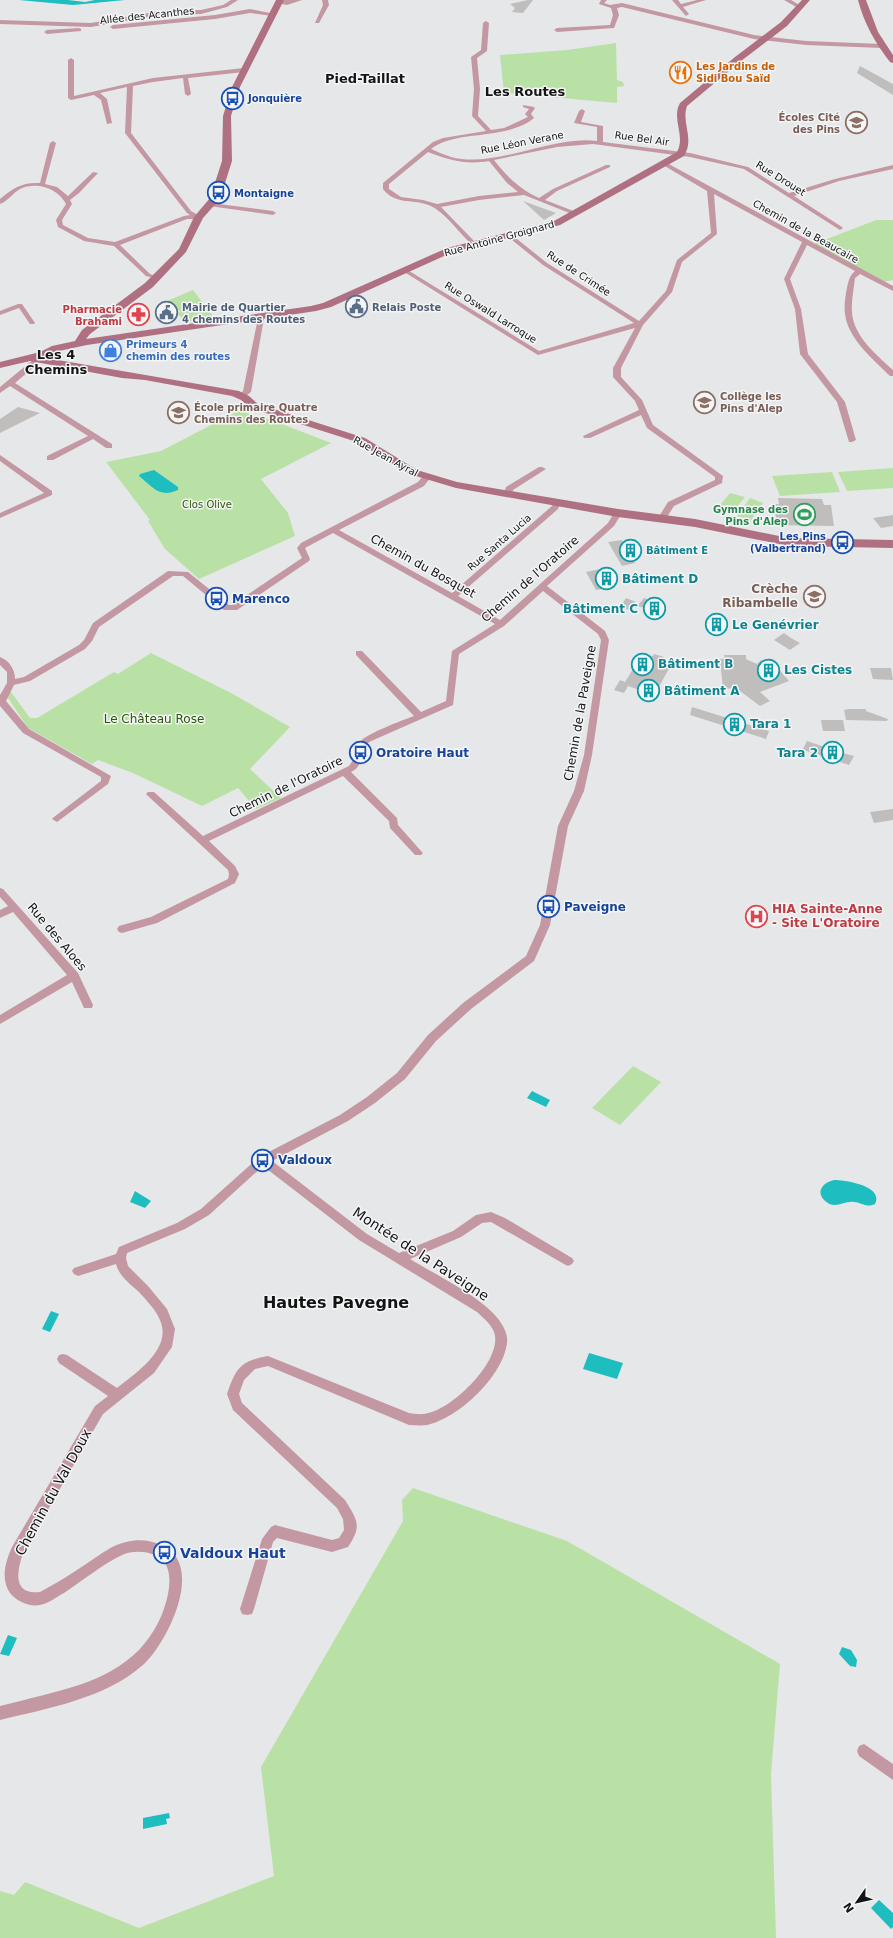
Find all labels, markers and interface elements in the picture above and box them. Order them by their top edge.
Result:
street label: Allée des Acanthes [99,5,195,26]
restaurant icon: Les Jardins de Sidi Bou Saïd [667,59,693,85]
place label: Les Jardins de Sidi Bou Saïd [696,61,775,84]
district label: Pied-Taillat [325,71,405,86]
district label: Les Routes [485,84,565,99]
bus stop icon: Jonquière [219,85,245,111]
place label: Jonquière [247,93,302,104]
school or university icon: Écoles Cité des Pins [843,110,869,136]
place label: Écoles Cité des Pins [778,111,840,135]
street label: Rue Léon Verane [480,129,565,156]
street label: Rue Bel Air [614,129,671,148]
street label: Rue Drouet [754,159,808,198]
bus stop icon: Montaigne [205,180,231,206]
place label: Montaigne [234,188,294,199]
street label: Chemin de la Beaucaire [751,198,861,265]
street label: Rue Antoine Groignard [443,218,555,258]
street label: Rue de Crimée [545,249,613,298]
street label: Rue Oswald Larroque [443,280,539,345]
public building icon: Relais Poste [344,294,370,320]
public building icon: Mairie de Quartier 4 chemins des Routes [153,300,179,326]
pharmacy icon: Pharmacie Brahami [125,302,151,328]
place label: Mairie de Quartier 4 chemins des Routes [182,302,305,325]
place label: Relais Poste [372,302,441,313]
place label: Pharmacie Brahami [63,304,122,327]
shop icon: Primeurs 4 chemin des routes [98,337,124,363]
place label: Primeurs 4 chemin des routes [126,339,230,362]
district label: Les 4 Chemins [25,347,88,377]
school or university icon: Collège les Pins d'Alep [692,389,718,415]
place label: Collège les Pins d'Alep [720,391,783,414]
school or university icon: École primaire Quatre Chemins des Routes [166,400,192,426]
place label: École primaire Quatre Chemins des Routes [194,401,318,425]
street label: Rue Jean Ayral [352,434,420,479]
park label: Clos Olive [182,499,232,510]
sports icon: Gymnase des Pins d'Alep [791,502,817,528]
place label: Gymnase des Pins d'Alep [713,504,788,527]
street label: Rue Santa Lucia [465,512,533,573]
bus stop icon: Les Pins (Valbertrand) [829,529,855,555]
street label: Chemin du Bosquet [368,531,478,601]
place label: Les Pins (Valbertrand) [750,531,826,554]
street label: Chemin de l'Oratoire [478,533,582,625]
building icon: Bâtiment E [617,537,643,563]
place label: Bâtiment E [646,545,708,556]
building icon: Bâtiment D [594,566,620,592]
place label: Bâtiment D [622,572,698,586]
place label: Crèche Ribambelle [722,582,798,610]
school or university icon: Crèche Ribambelle [801,583,827,609]
bus stop icon: Marenco [203,586,229,612]
place label: Marenco [232,592,290,606]
building icon: Bâtiment C [641,596,667,622]
place label: Bâtiment C [563,602,638,616]
building icon: Le Genévrier [704,612,730,638]
place label: Le Genévrier [732,618,819,632]
street label: Chemin de la Paveigne [561,644,599,782]
building icon: Bâtiment B [629,651,655,677]
place label: Bâtiment B [658,657,733,671]
building icon: Les Cistes [756,657,782,683]
place label: Les Cistes [784,663,852,677]
building icon: Bâtiment A [636,678,662,704]
place label: Bâtiment A [664,684,740,698]
building icon: Tara 1 [721,711,747,737]
park label: Le Château Rose [104,712,204,726]
place label: Tara 1 [750,717,791,731]
bus stop icon: Oratoire Haut [347,740,373,766]
building icon: Tara 2 [820,740,846,766]
place label: Oratoire Haut [376,746,469,760]
place label: Tara 2 [777,746,818,760]
street label: Chemin de l'Oratoire [227,753,345,821]
bus stop icon: Paveigne [536,894,562,920]
street label: Rue des Aloes [25,900,89,974]
place label: Paveigne [564,900,626,914]
place label: HIA Sainte-Anne - Site L'Oratoire [772,902,883,930]
hospital icon: HIA Sainte-Anne - Site L'Oratoire [744,903,770,929]
bus stop icon: Valdoux [250,1147,276,1173]
place label: Valdoux [278,1153,332,1167]
street label: Montée de la Paveigne [350,1204,492,1304]
district label: Hautes Pavegne [263,1293,409,1312]
street label: Chemin du Val Doux [12,1426,94,1558]
bus stop icon: Valdoux Haut [151,1540,177,1566]
place label: Valdoux Haut [180,1545,286,1561]
north arrow [837,1882,877,1922]
text: N [841,1900,857,1915]

